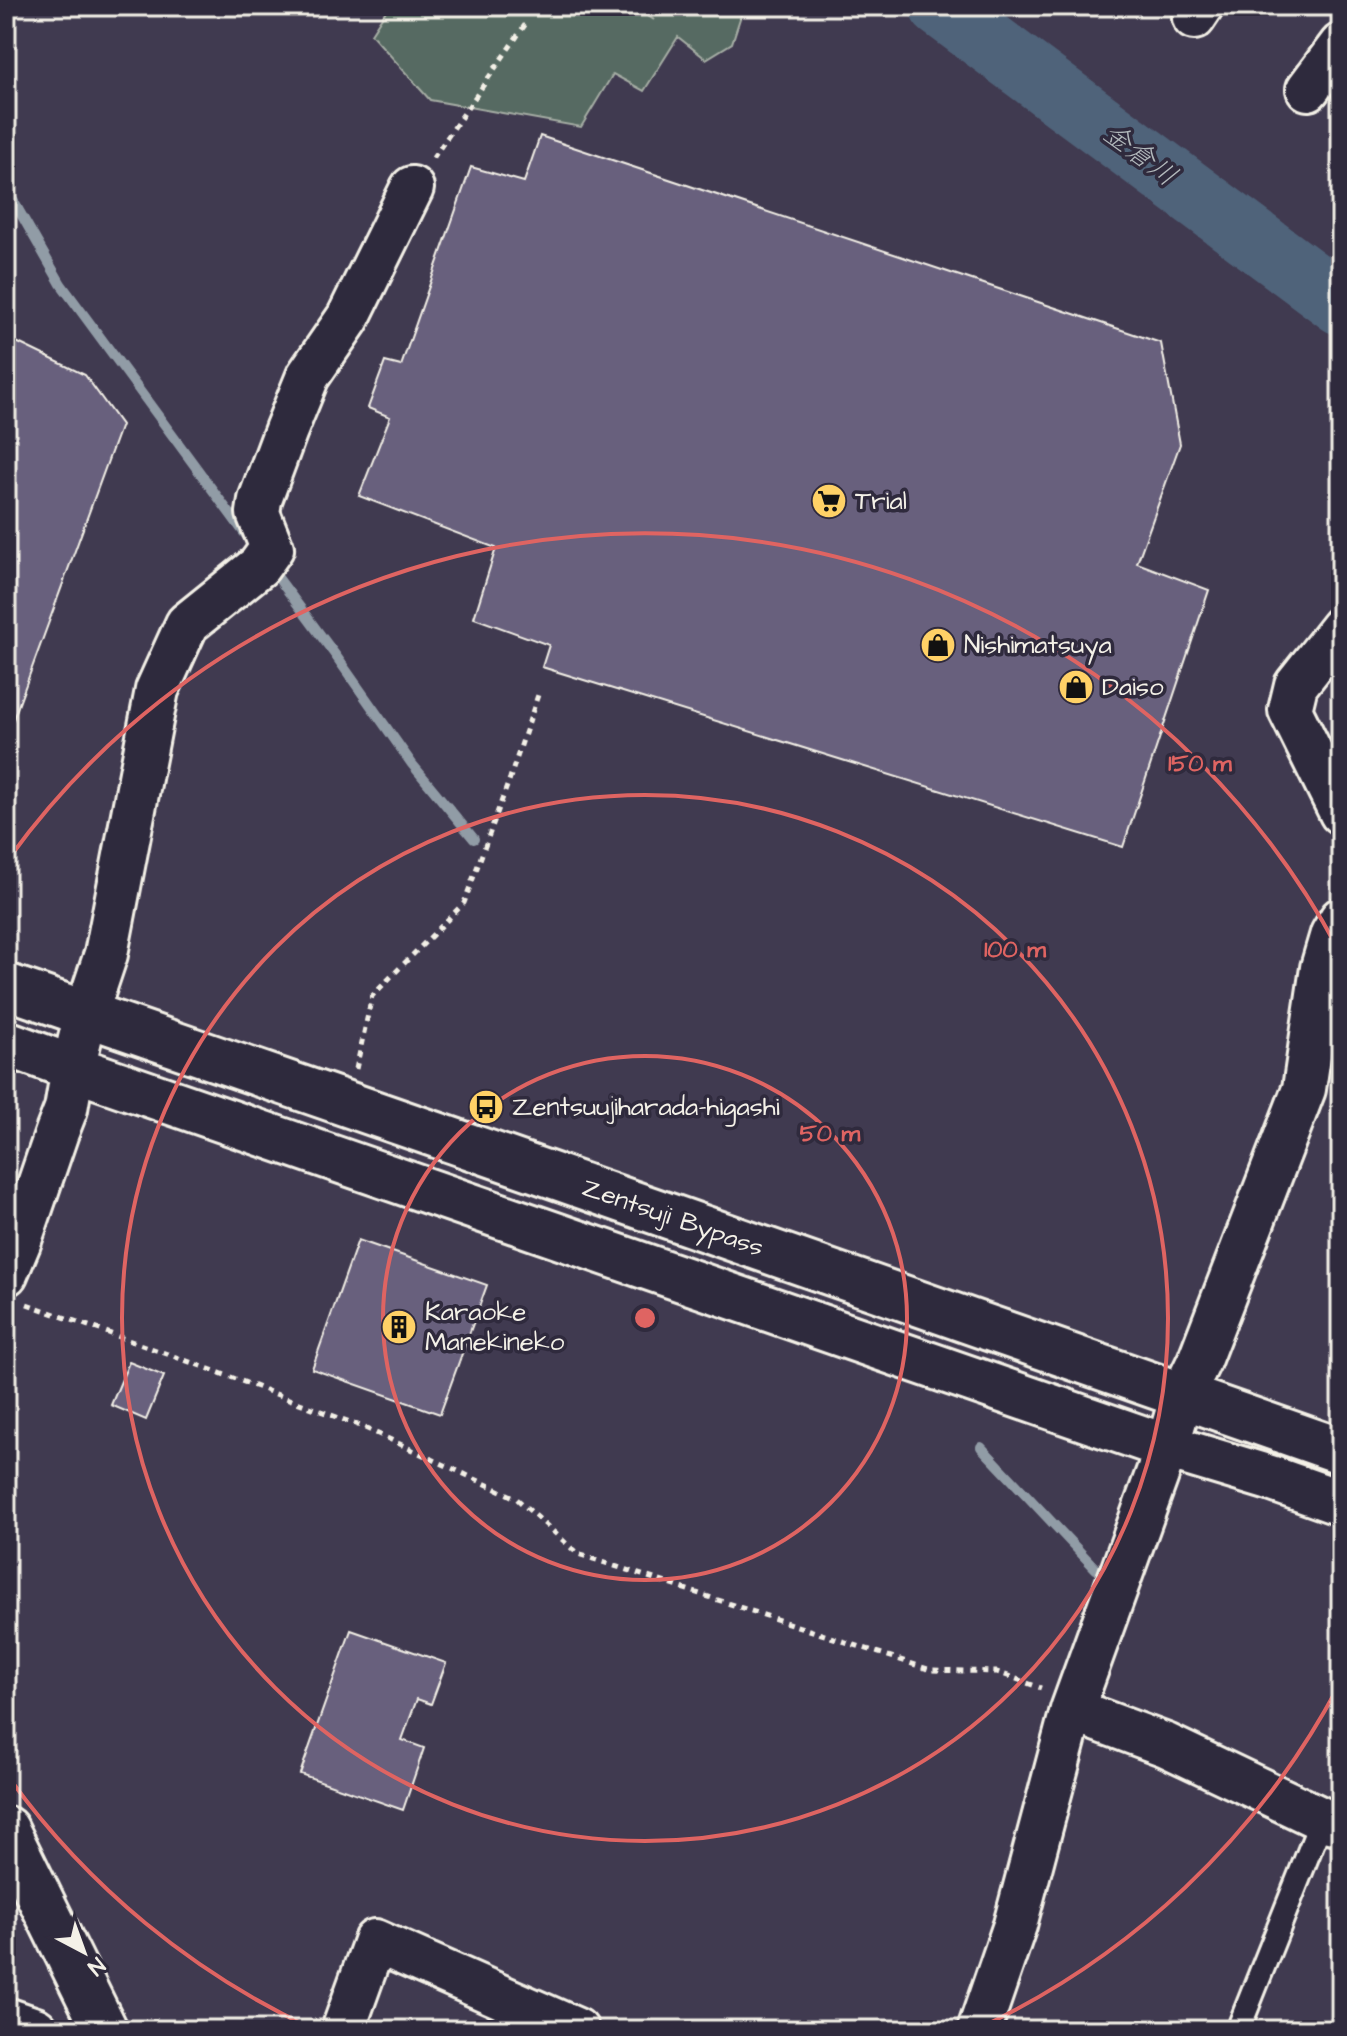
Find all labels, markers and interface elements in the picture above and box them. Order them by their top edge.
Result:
water label: 金倉川 [1095,114,1185,196]
supermarket icon: Trial [810,482,848,520]
place label: Trial [855,483,907,519]
shop icon: Nishimatsuya [919,626,957,664]
place label: Nishimatsuya [964,627,1112,665]
shop icon: Daiso [1057,668,1095,706]
place label: Daiso [1102,669,1164,705]
text: 150 m [1168,747,1232,781]
text: 100 m [984,933,1046,967]
bus stop icon: Zentsuujiharada-higashi [467,1088,505,1126]
place label: Zentsuujiharada-higashi [512,1089,780,1127]
text: 50 m [800,1117,861,1151]
street label: Zentsuji Bypass [577,1169,769,1266]
place label: Karaoke Manekineko [425,1294,565,1360]
centre of rings [631,1304,659,1332]
building icon: Karaoke Manekineko [380,1308,418,1346]
north arrow [44,1912,124,1992]
text: N [81,1950,112,1982]

